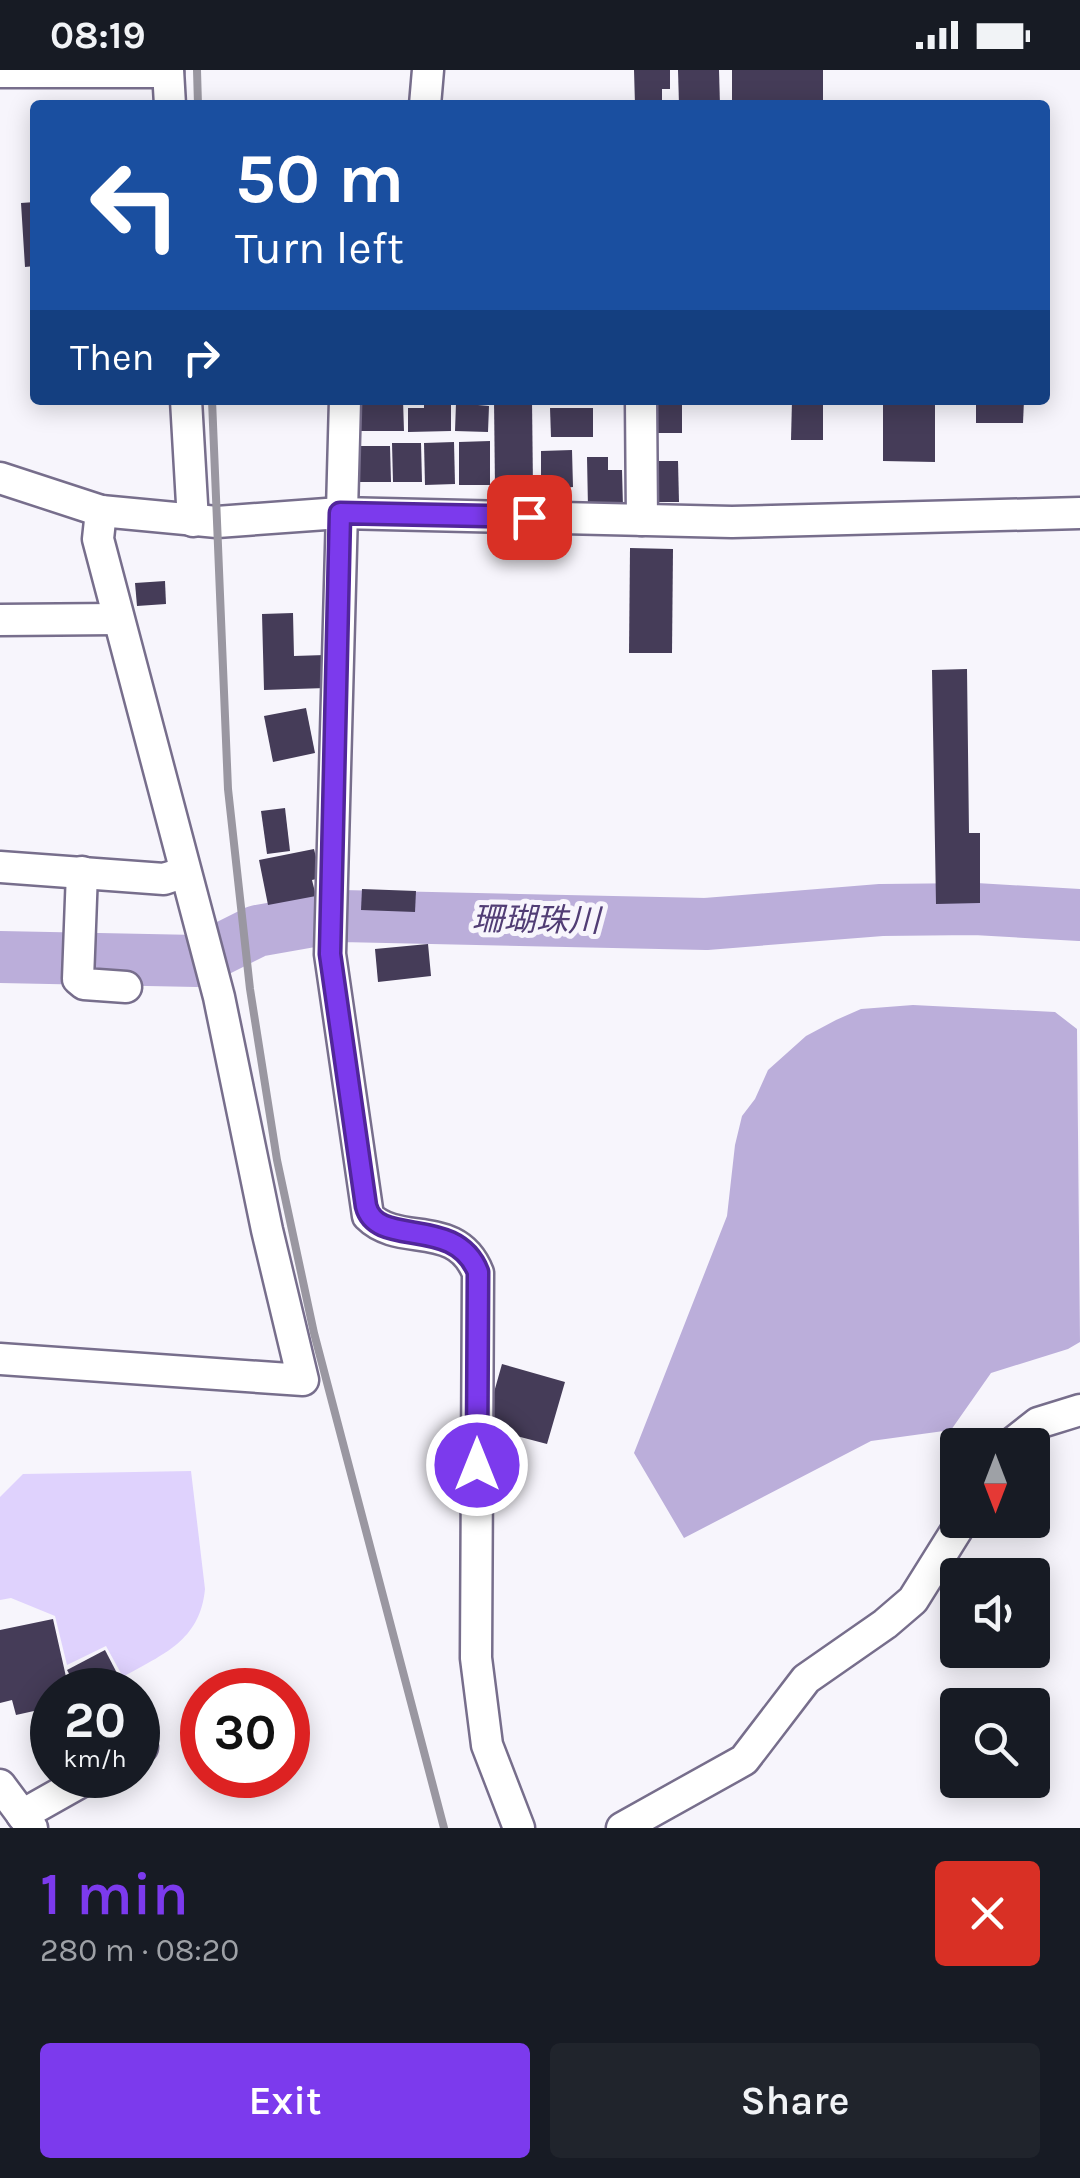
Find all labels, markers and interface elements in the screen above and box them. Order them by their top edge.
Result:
text: 08:19 [50,13,146,58]
text: 50 m [235,138,404,220]
icon: left [70,140,200,270]
text: Turn left [235,222,404,274]
icon: right [174,330,229,385]
text: Then [70,335,154,380]
pin [487,475,572,560]
icon: arrive [502,490,557,545]
water label: 珊瑚珠川 [472,900,603,940]
position arrow [425,1413,529,1517]
north arrow [940,1428,1050,1538]
map controls [940,1428,1050,1798]
button: sound [940,1558,1050,1668]
speed limit sign: 30 [180,1668,310,1798]
button: search [940,1688,1050,1798]
text: 20 [64,1691,126,1750]
text: km/h [63,1744,127,1773]
text: 1 min [40,1859,189,1929]
button: close [935,1861,1040,1966]
text: 280 m · 08:20 [40,1932,239,1969]
button: Exit [40,2043,530,2158]
button: Share [550,2043,1040,2158]

